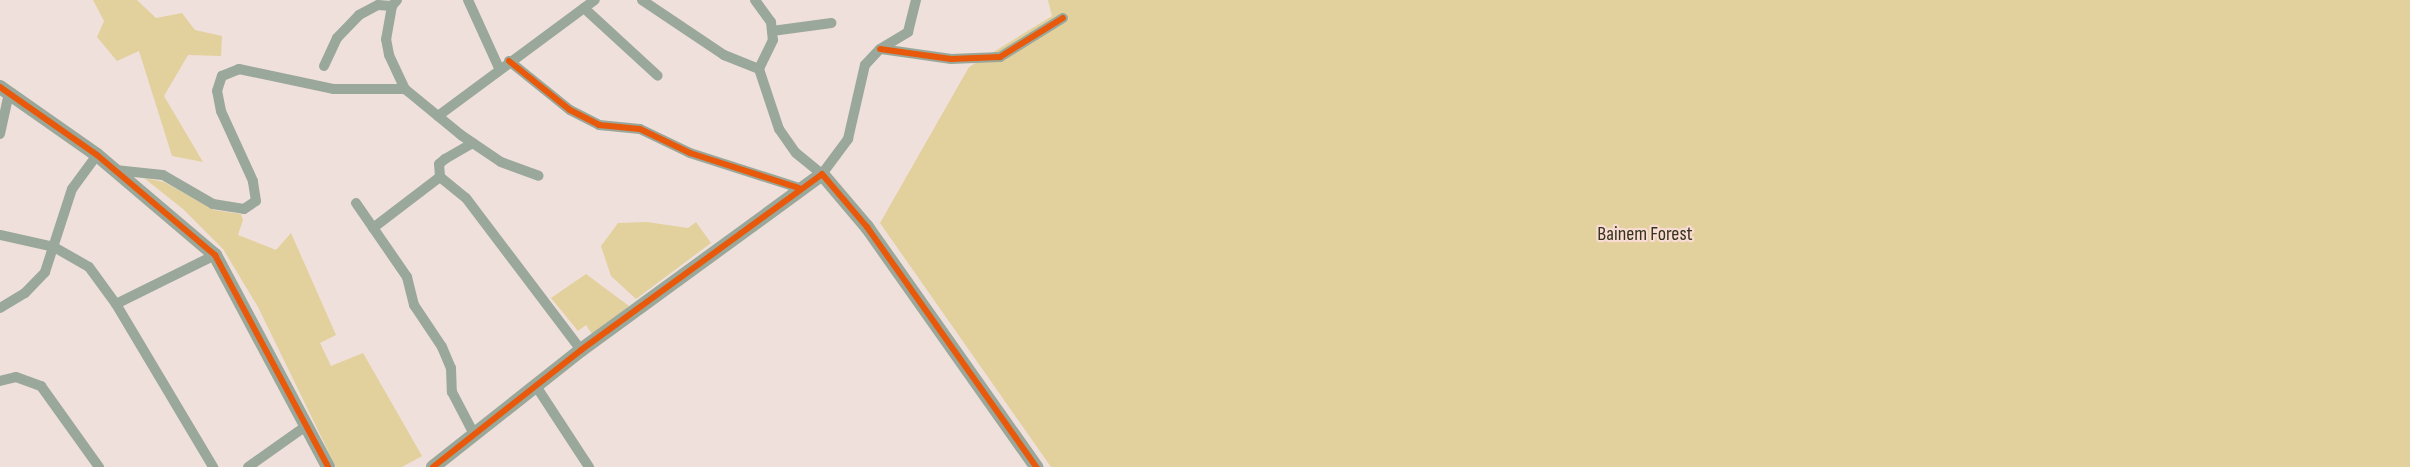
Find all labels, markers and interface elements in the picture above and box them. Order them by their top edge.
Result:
park label: Bainem Forest [1597,222,1693,246]

